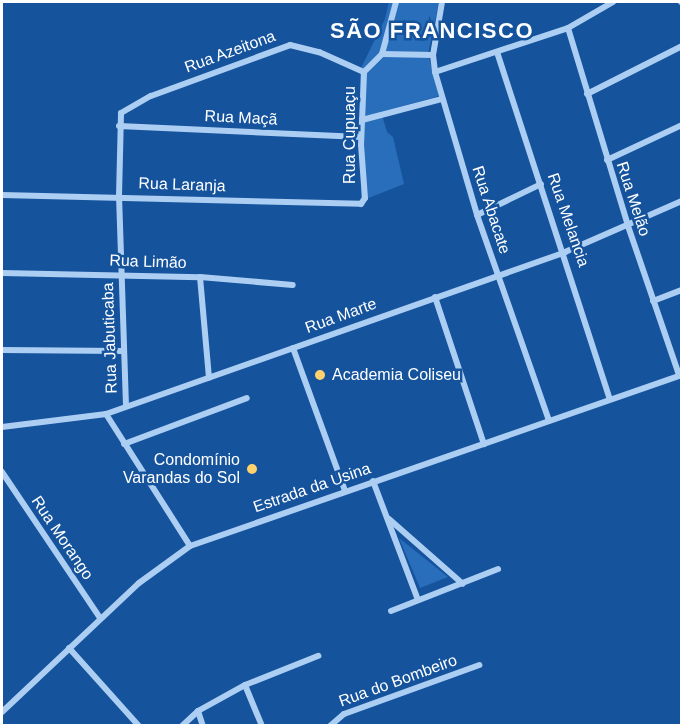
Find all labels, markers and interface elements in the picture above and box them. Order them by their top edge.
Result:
district label: SÃO FRANCISCO [330,18,534,44]
street label: Rua Azeitona [182,27,278,77]
street label: Rua Cupuaçu [340,86,360,184]
street label: Rua Maçã [204,107,278,129]
street label: Rua Melão [612,159,654,239]
street label: Rua Abacate [468,163,514,257]
street label: Rua Melancia [543,171,593,269]
street label: Rua Laranja [138,174,226,196]
street label: Rua Limão [109,251,187,273]
street label: Rua Jabuticaba [98,282,122,394]
street label: Rua Marte [303,294,379,338]
place label: Academia Coliseu [332,365,461,385]
marker: Academia Coliseu [313,368,327,382]
place label: Condomínio Varandas do Sol [123,450,240,488]
street label: Estrada da Usina [251,459,373,517]
marker: Condomínio Varandas do Sol [245,462,259,476]
street label: Rua Morango [27,492,97,584]
street label: Rua do Bombeiro [336,651,460,711]

